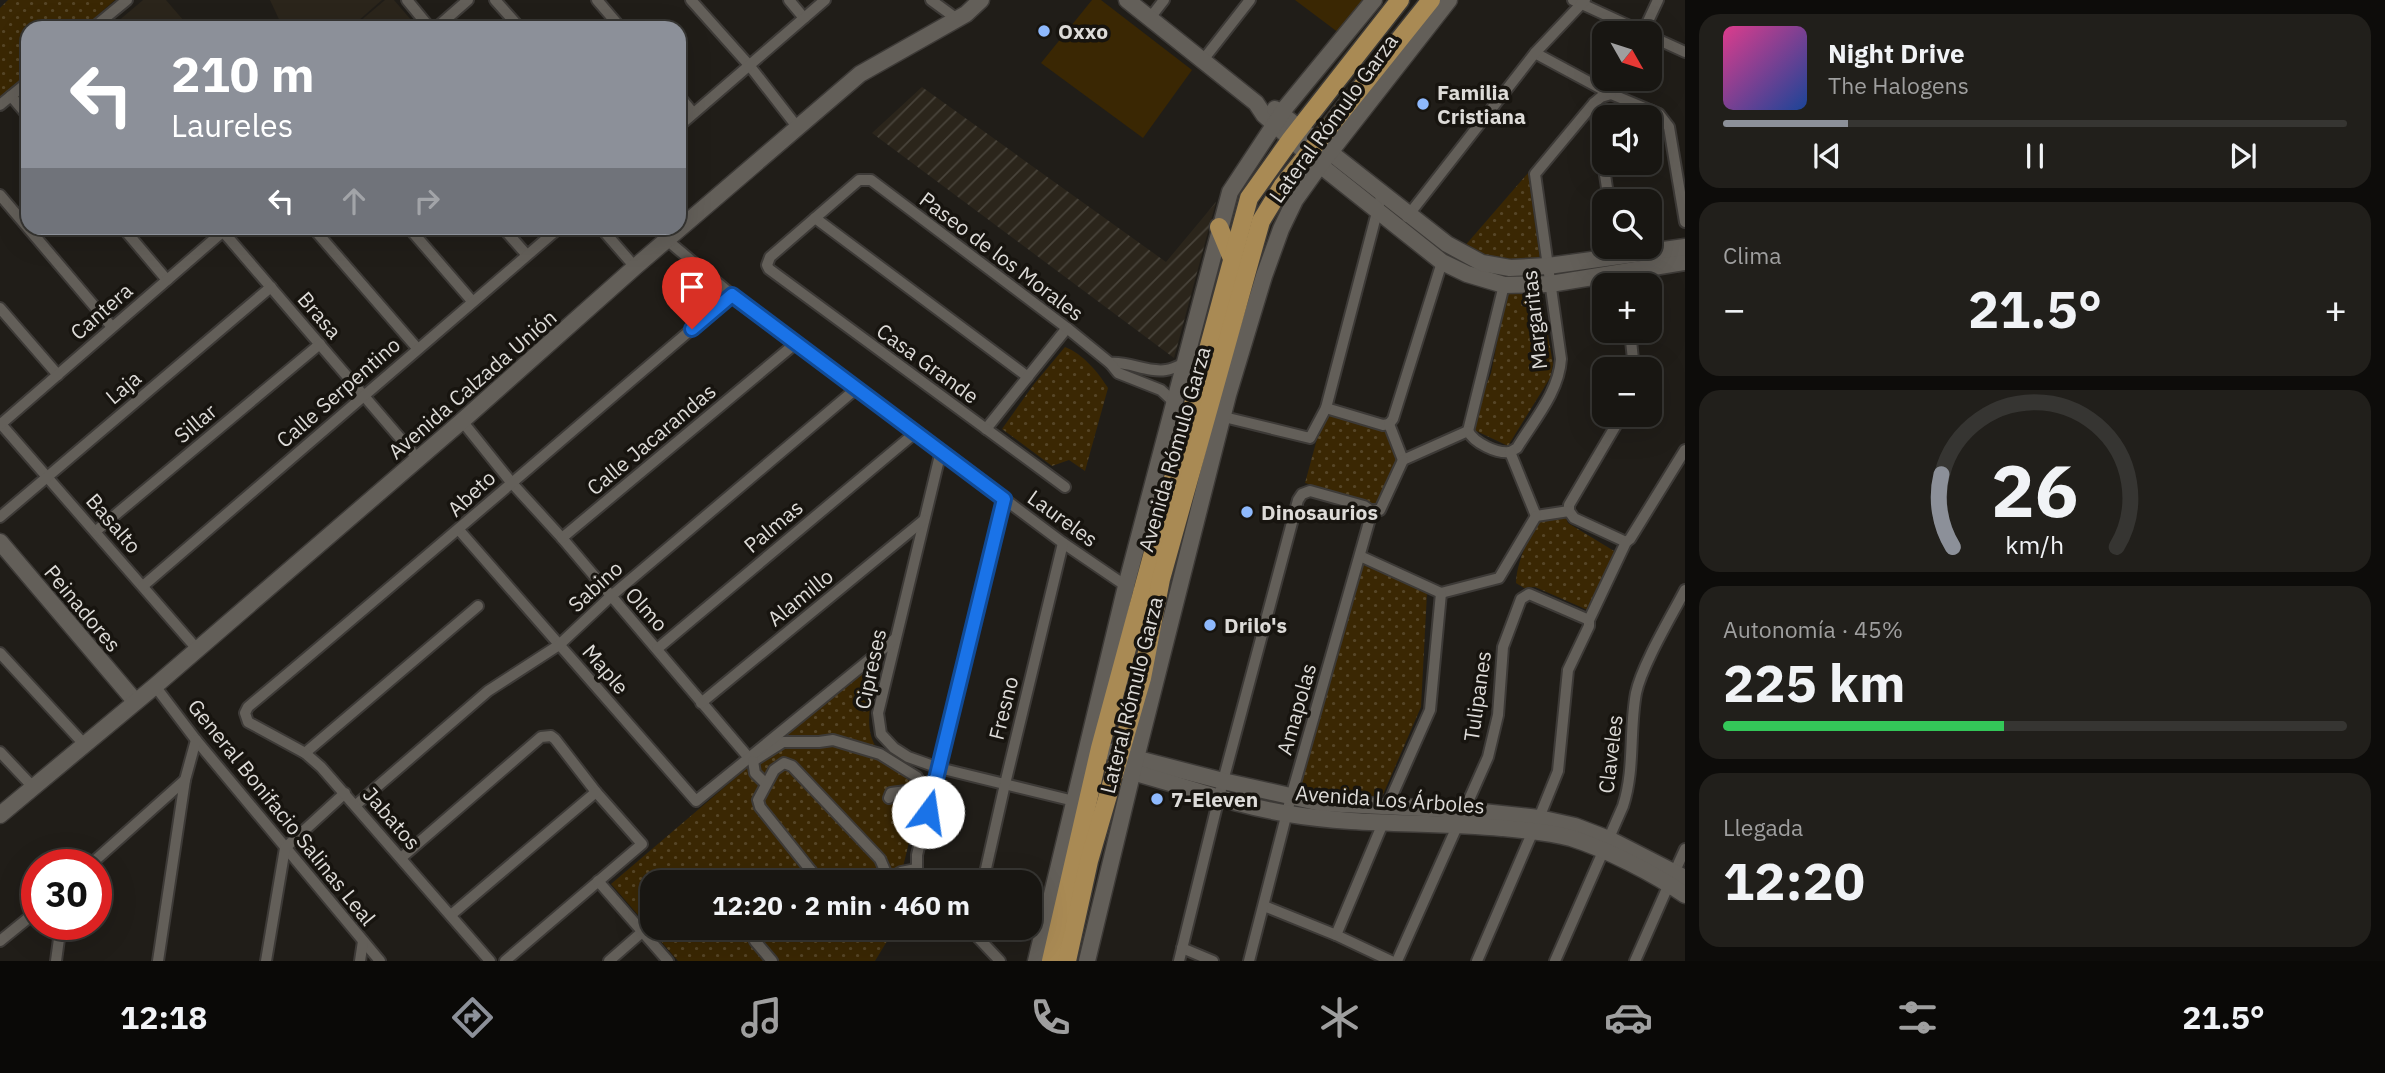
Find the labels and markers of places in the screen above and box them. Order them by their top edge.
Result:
place label: Oxxo [1058,17,1108,45]
marker: Oxxo [1036,23,1052,39]
place label: Familia Cristiana [1437,78,1526,130]
marker: Familia Cristiana [1415,96,1431,112]
pin [662,257,722,329]
place label: Dinosaurios [1261,498,1378,526]
marker: Dinosaurios [1239,504,1255,520]
place label: Drilo's [1224,611,1287,639]
marker: Drilo's [1202,617,1218,633]
place label: 7-Eleven [1171,785,1258,813]
marker: 7-Eleven [1149,791,1165,807]

